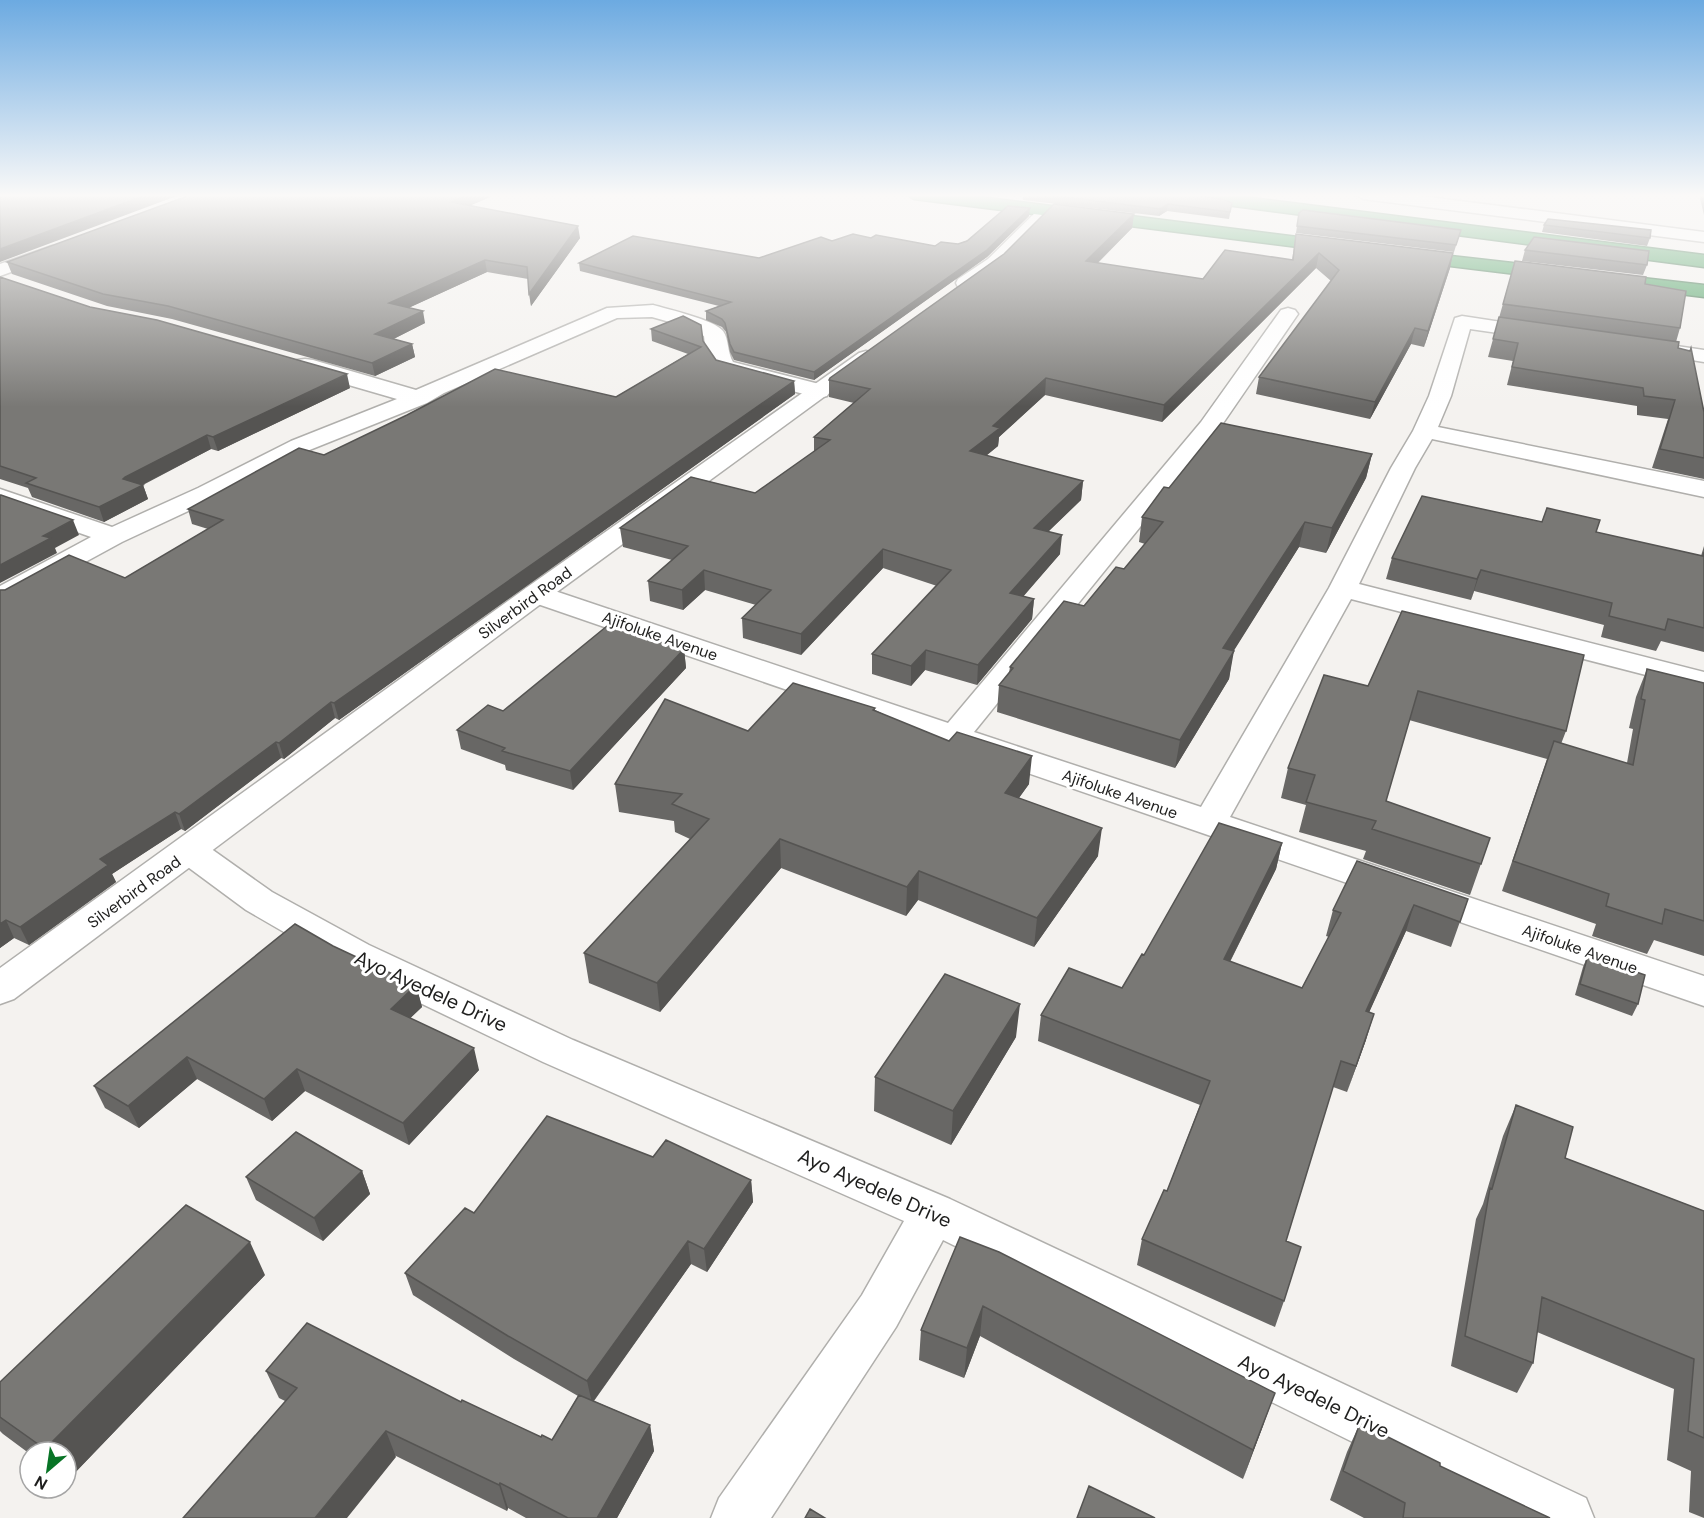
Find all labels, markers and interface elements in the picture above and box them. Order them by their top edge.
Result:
street label: Silverbird Road [474,562,576,644]
street label: Ajifoluke Avenue [599,606,721,666]
street label: Ajifoluke Avenue [1059,764,1181,824]
street label: Silverbird Road [83,851,185,933]
street label: Ajifoluke Avenue [1519,919,1641,979]
street label: Ayo Ayedele Drive [351,944,511,1038]
street label: Ayo Ayedele Drive [794,1142,956,1234]
street label: Ayo Ayedele Drive [1234,1348,1394,1444]
north arrow [18,1440,78,1500]
text: N [31,1471,51,1495]

